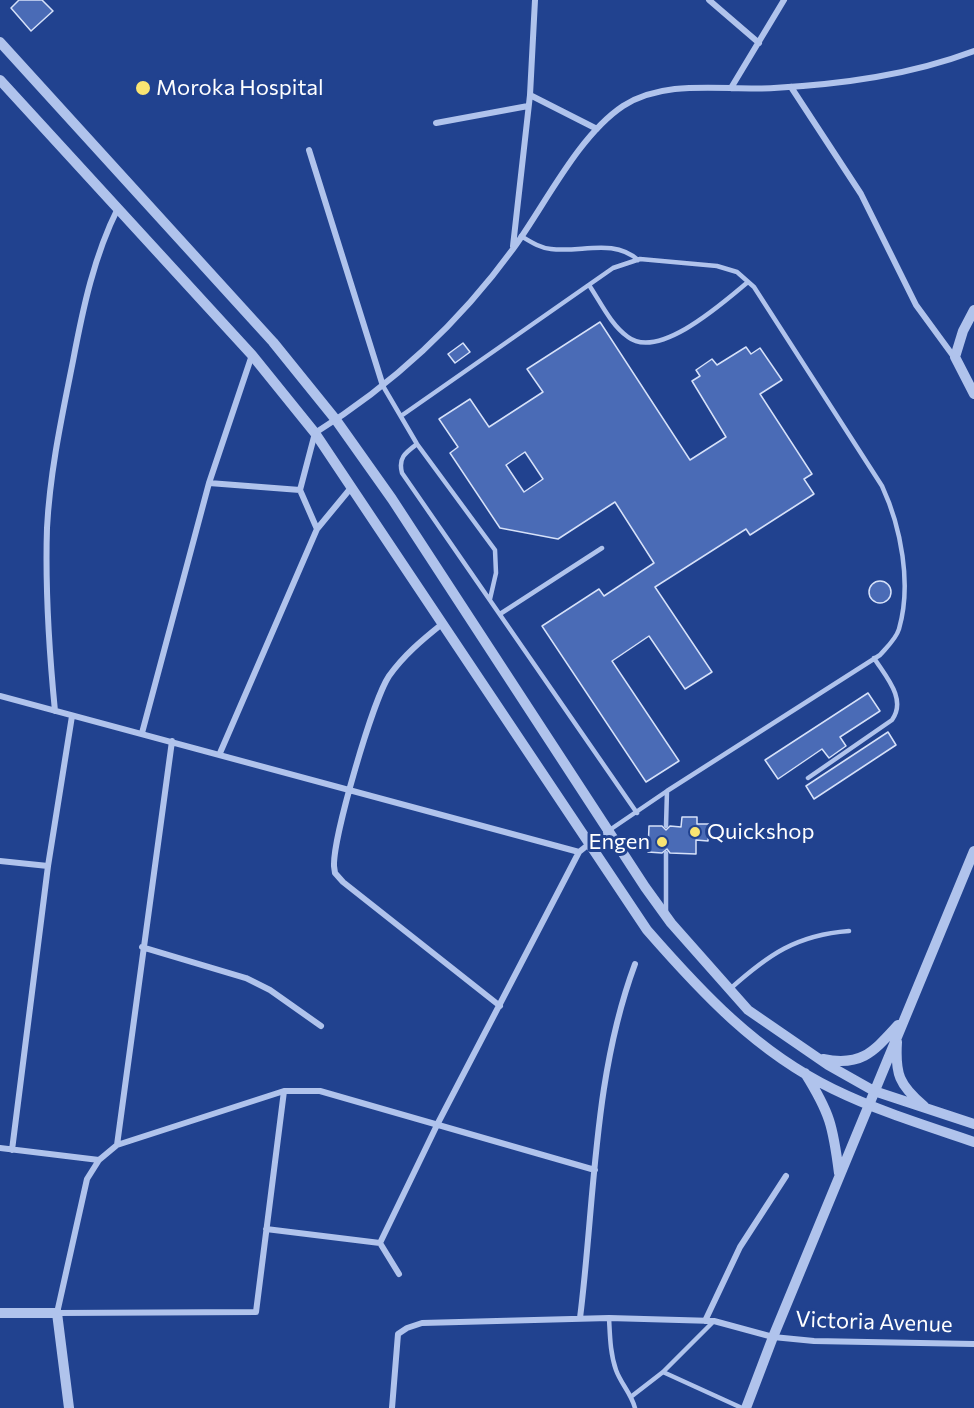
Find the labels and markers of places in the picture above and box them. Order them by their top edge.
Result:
place label: Moroka Hospital [156,75,324,101]
marker: Moroka Hospital [134,79,152,97]
place label: Quickshop [707,819,814,845]
marker: Quickshop [688,825,702,839]
place label: Engen [588,829,650,855]
marker: Engen [655,835,669,849]

